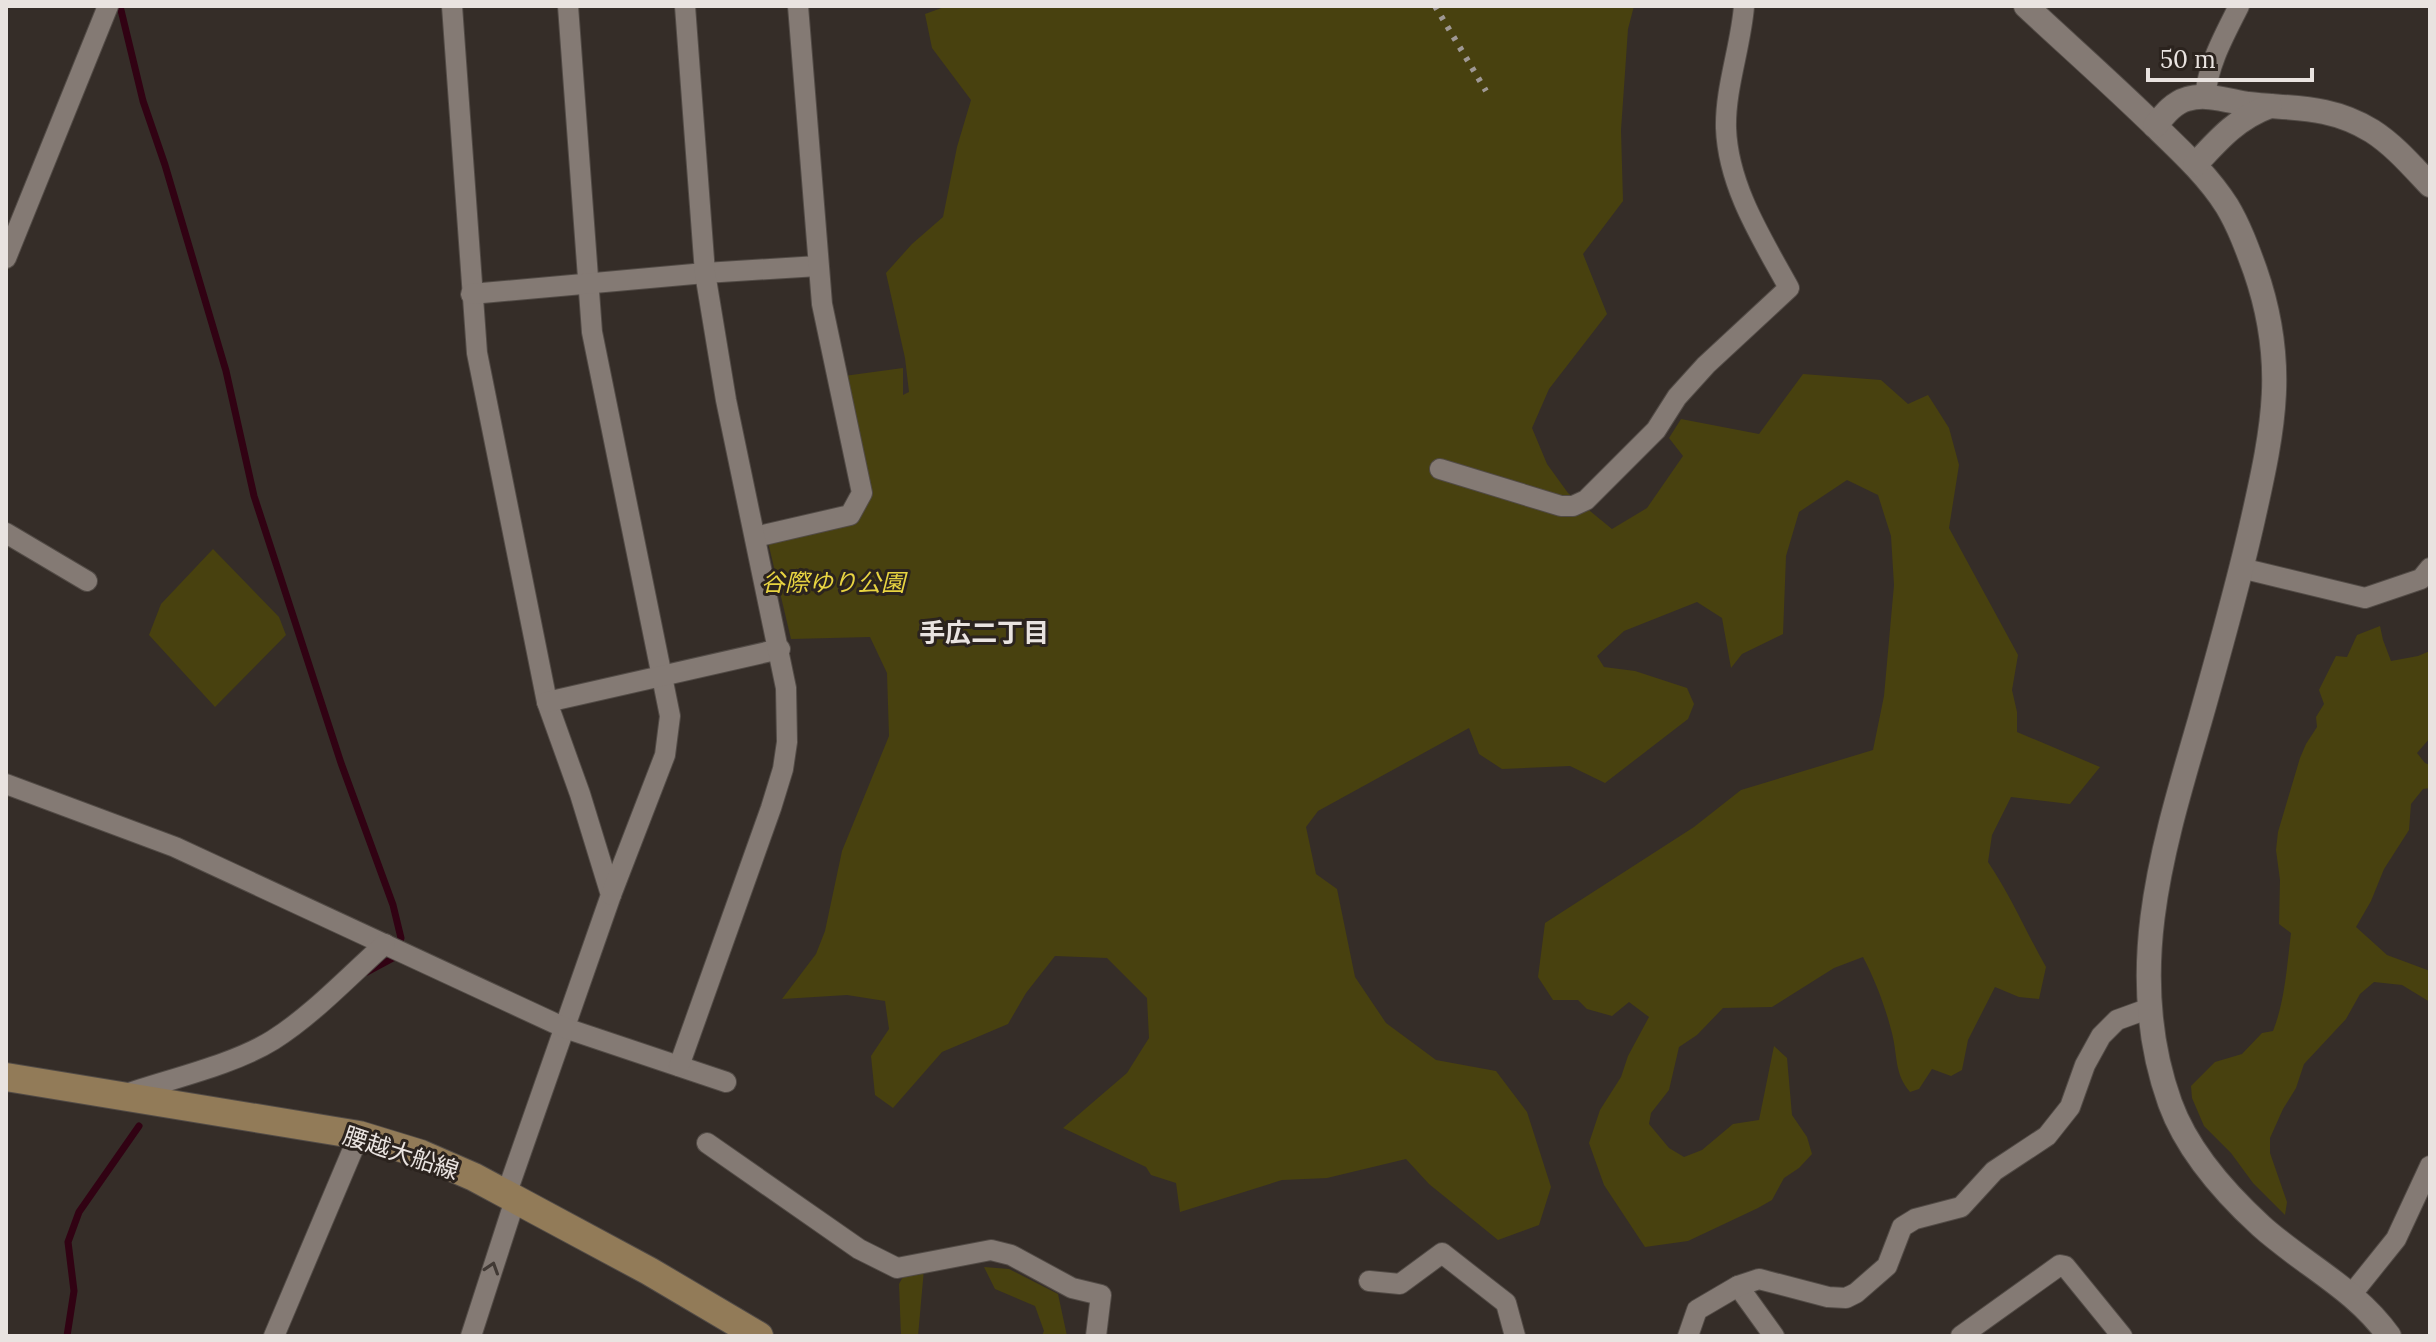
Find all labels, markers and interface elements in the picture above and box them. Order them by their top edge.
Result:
scale bar [2148,32,2312,82]
text: 50 m [2160,44,2216,75]
park label: 谷際ゆり公園 [761,567,908,598]
district label: 手広二丁目 [919,616,1049,649]
street label: 腰越大船線 [339,1120,463,1186]
one-way arrow [482,1261,498,1275]

